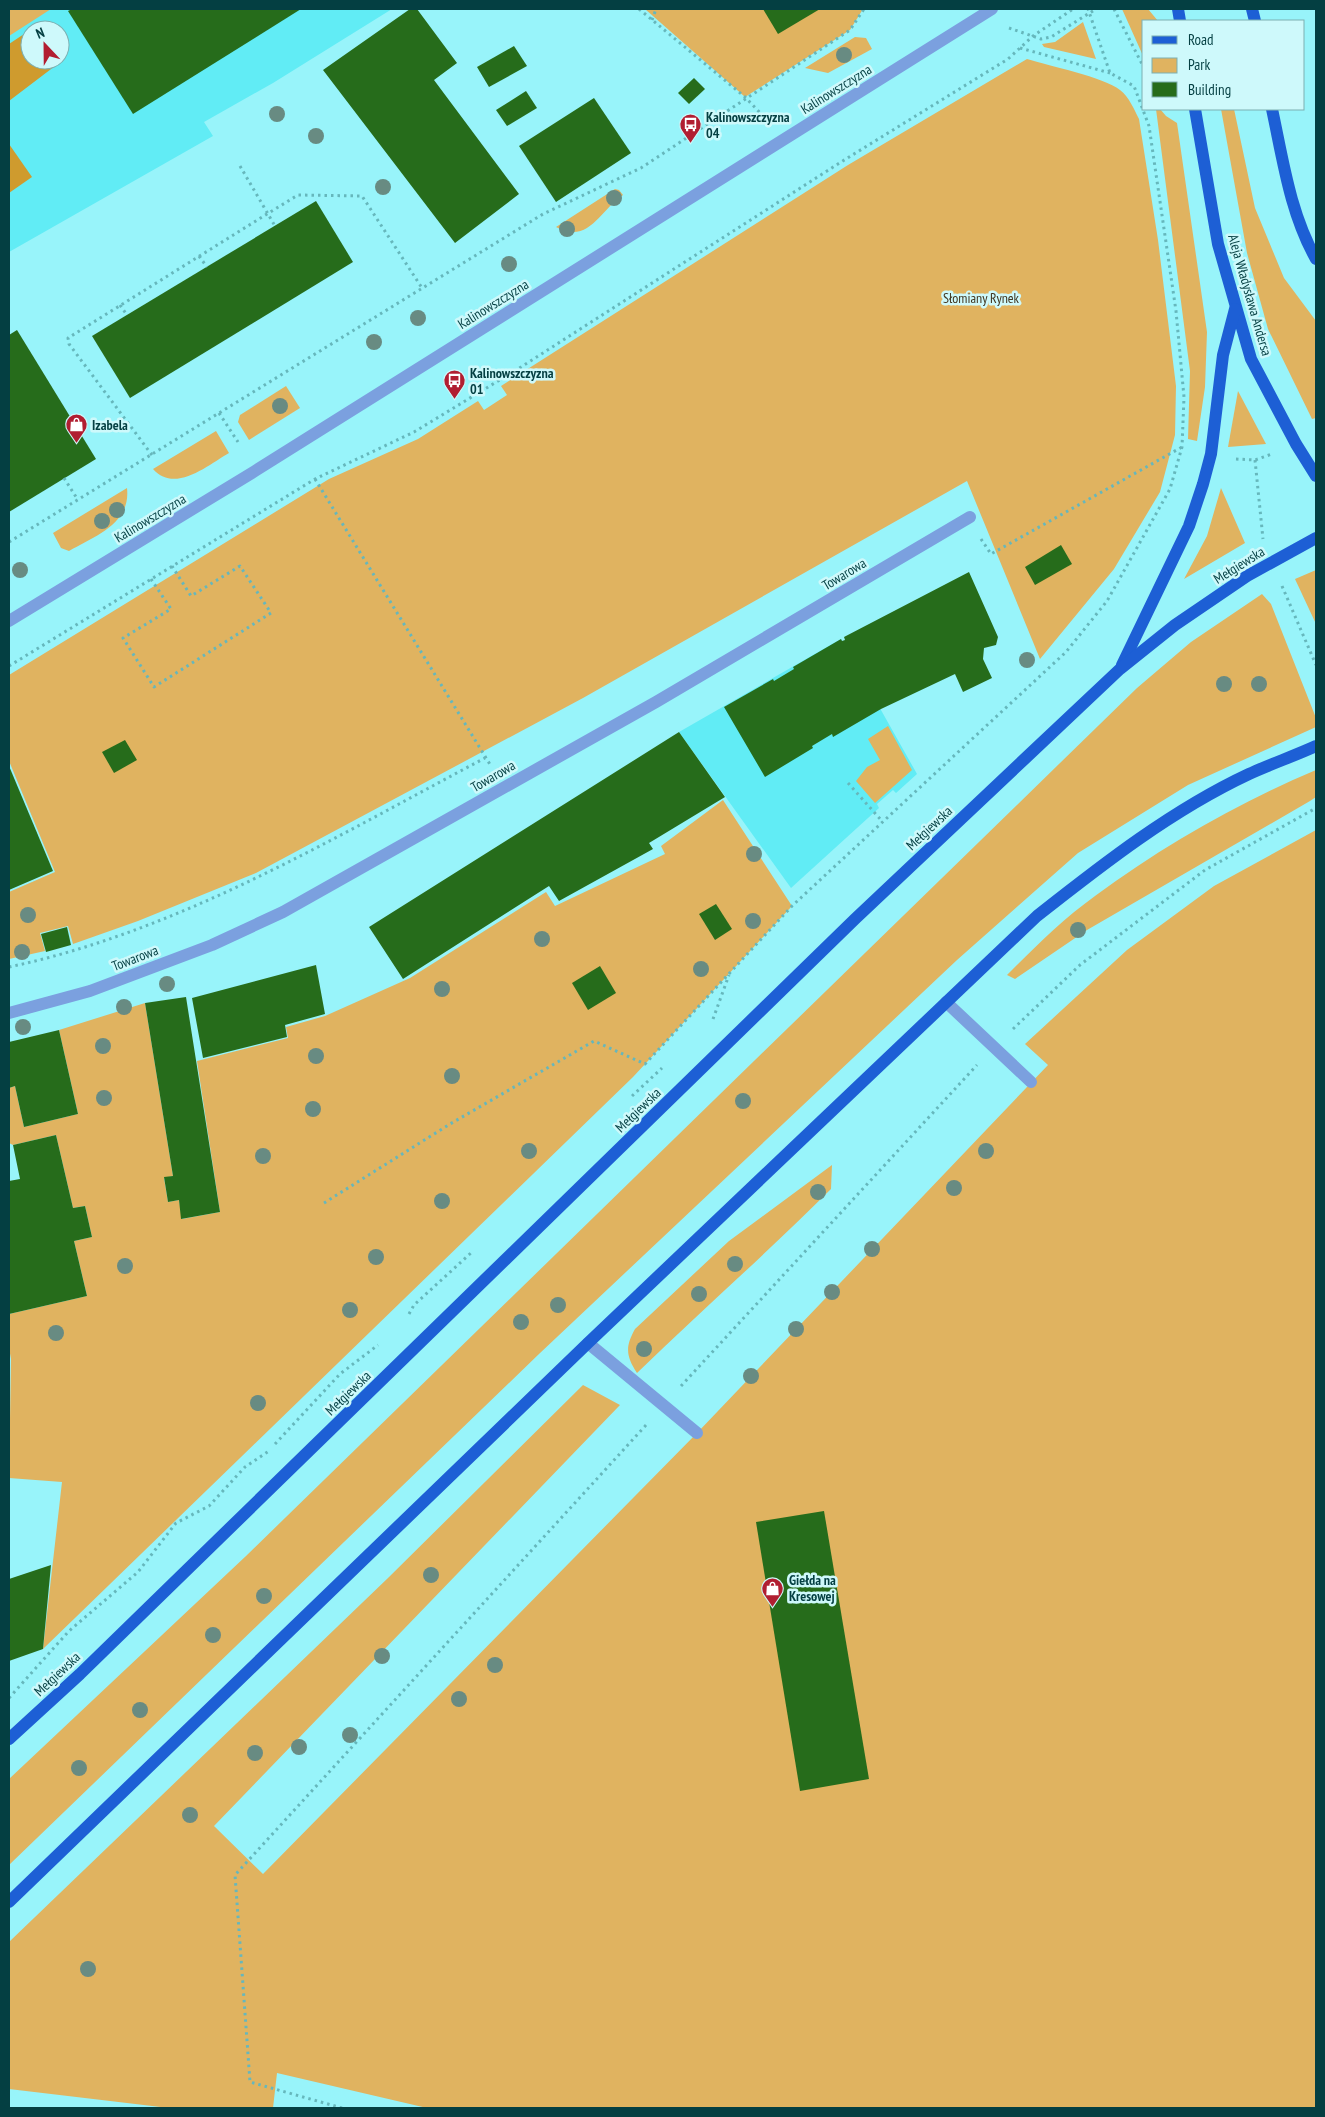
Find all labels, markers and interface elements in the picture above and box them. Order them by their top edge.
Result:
north arrow [20,20,70,70]
legend [1142,20,1305,110]
text: N [33,23,47,43]
text: Road [1188,30,1214,49]
text: Park [1188,55,1210,74]
street label: Kalinowszczyzna [797,60,875,118]
text: Building [1188,80,1231,99]
place label: Kalinowszczyzna 04 [706,108,790,142]
bus stop icon: Kalinowszczyzna 04 [678,113,702,144]
street label: Aleja Władysława Andersa [1224,232,1276,358]
street label: Kalinowszczyzna [454,275,532,333]
park label: Słomiany Rynek [943,289,1020,307]
place label: Kalinowszczyzna 01 [470,364,554,398]
bus stop icon: Kalinowszczyzna 01 [442,369,466,400]
shop icon: Izabela [64,413,88,444]
place label: Izabela [92,416,128,434]
street label: Kalinowszczyzna [111,490,189,546]
street label: Mełgiewska [1210,542,1268,588]
street label: Towarowa [819,554,869,594]
street label: Towarowa [468,756,518,796]
street label: Mełgiewska [902,802,956,854]
street label: Towarowa [109,941,161,975]
street label: Mełgiewska [611,1084,665,1136]
street label: Mełgiewska [321,1367,375,1419]
place label: Giełda na Kresowej [789,1571,836,1605]
shop icon: Giełda na Kresowej [761,1576,785,1607]
street label: Mełgiewska [30,1648,84,1700]

